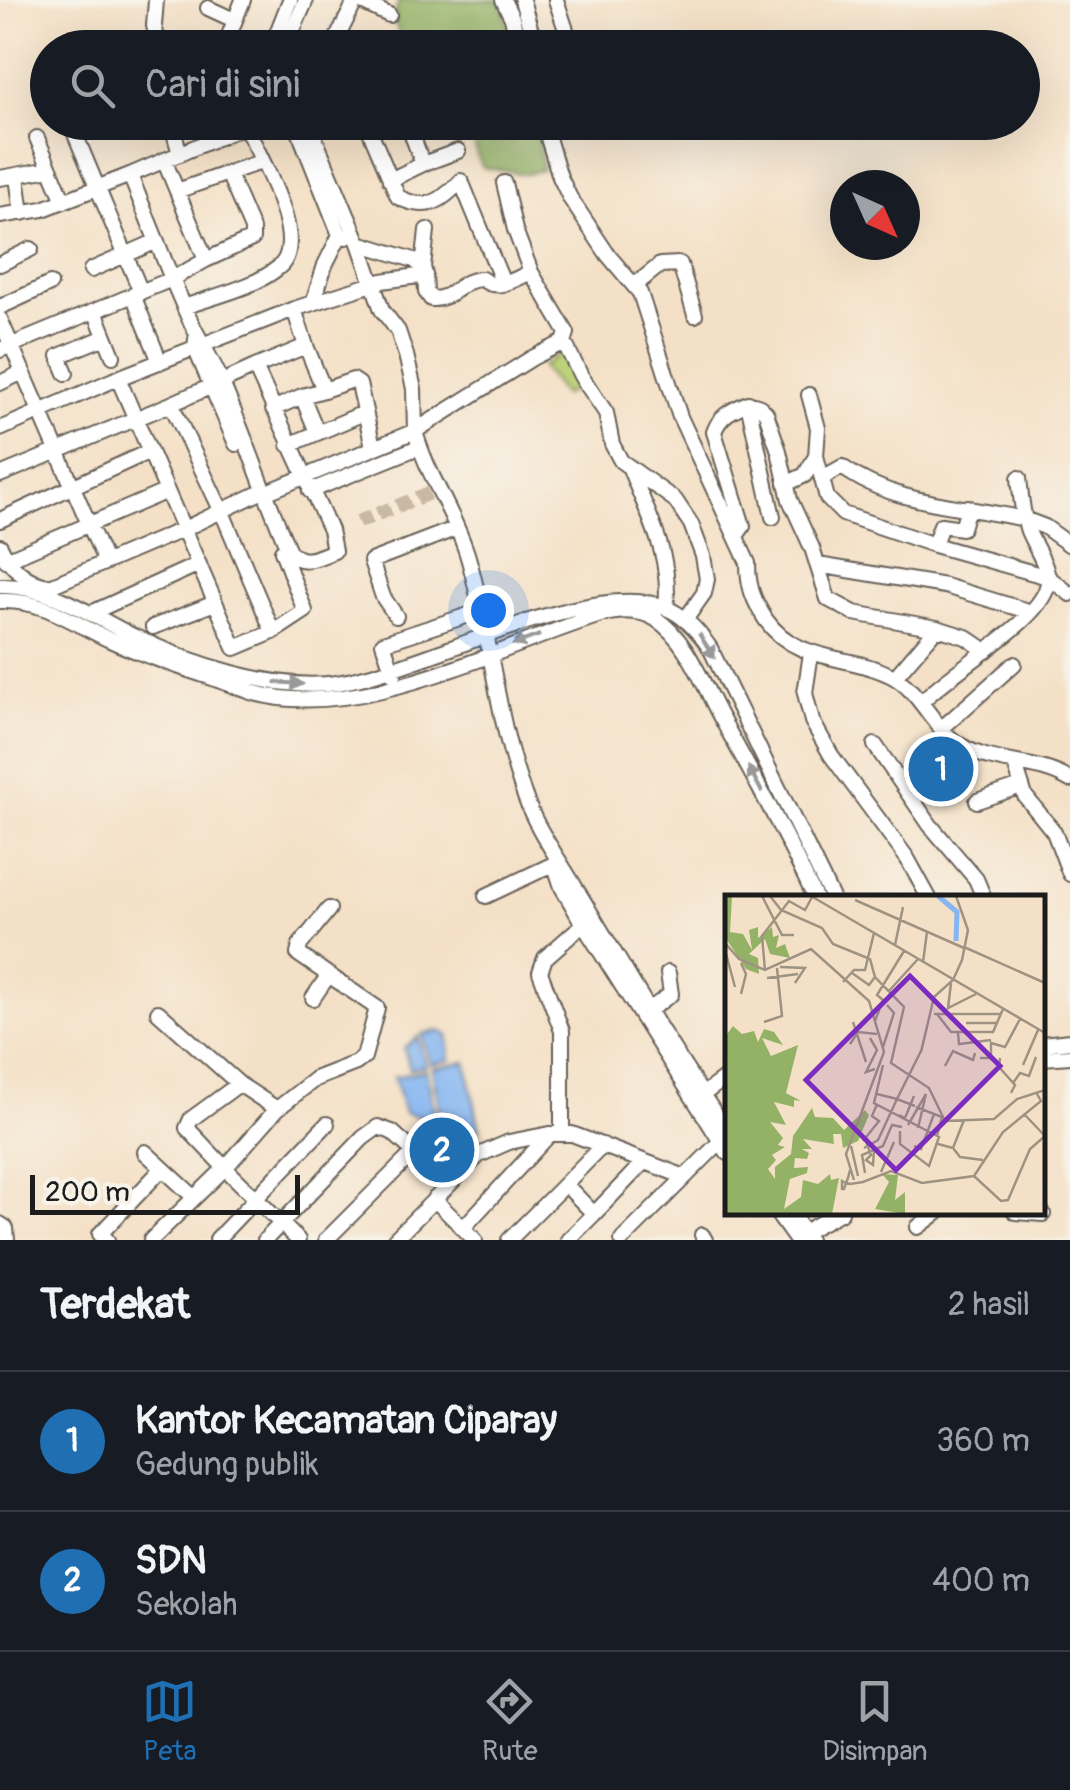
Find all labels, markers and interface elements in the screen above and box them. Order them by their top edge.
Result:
search box [30,30,1040,140]
icon: search [65,58,120,113]
text: Cari di sini [145,61,300,109]
north arrow [830,170,920,260]
your location [463,585,514,636]
one-way arrow [511,633,541,648]
one-way arrow [698,633,716,660]
one-way arrow [274,676,305,692]
pin: 1 [908,732,974,806]
one-way arrow [747,765,764,794]
inset map [725,895,1045,1215]
pin: 2 [410,1112,474,1188]
scale bar [30,1170,300,1214]
text: 200 m [45,1175,130,1210]
text: Terdekat [40,1279,190,1331]
text: 2 hasil [948,1285,1030,1325]
text: Kantor Kecamatan Ciparay [135,1397,557,1445]
text: 1 [66,1421,79,1461]
text: 360 m [936,1421,1030,1461]
text: Gedung publik [135,1445,319,1485]
text: SDN [135,1537,207,1585]
text: 2 [64,1561,81,1601]
text: 400 m [932,1561,1030,1601]
text: Sekolah [135,1585,237,1625]
tab: Peta [142,1674,197,1769]
tab: Rute [482,1674,537,1769]
tab: Disimpan [822,1674,928,1769]

